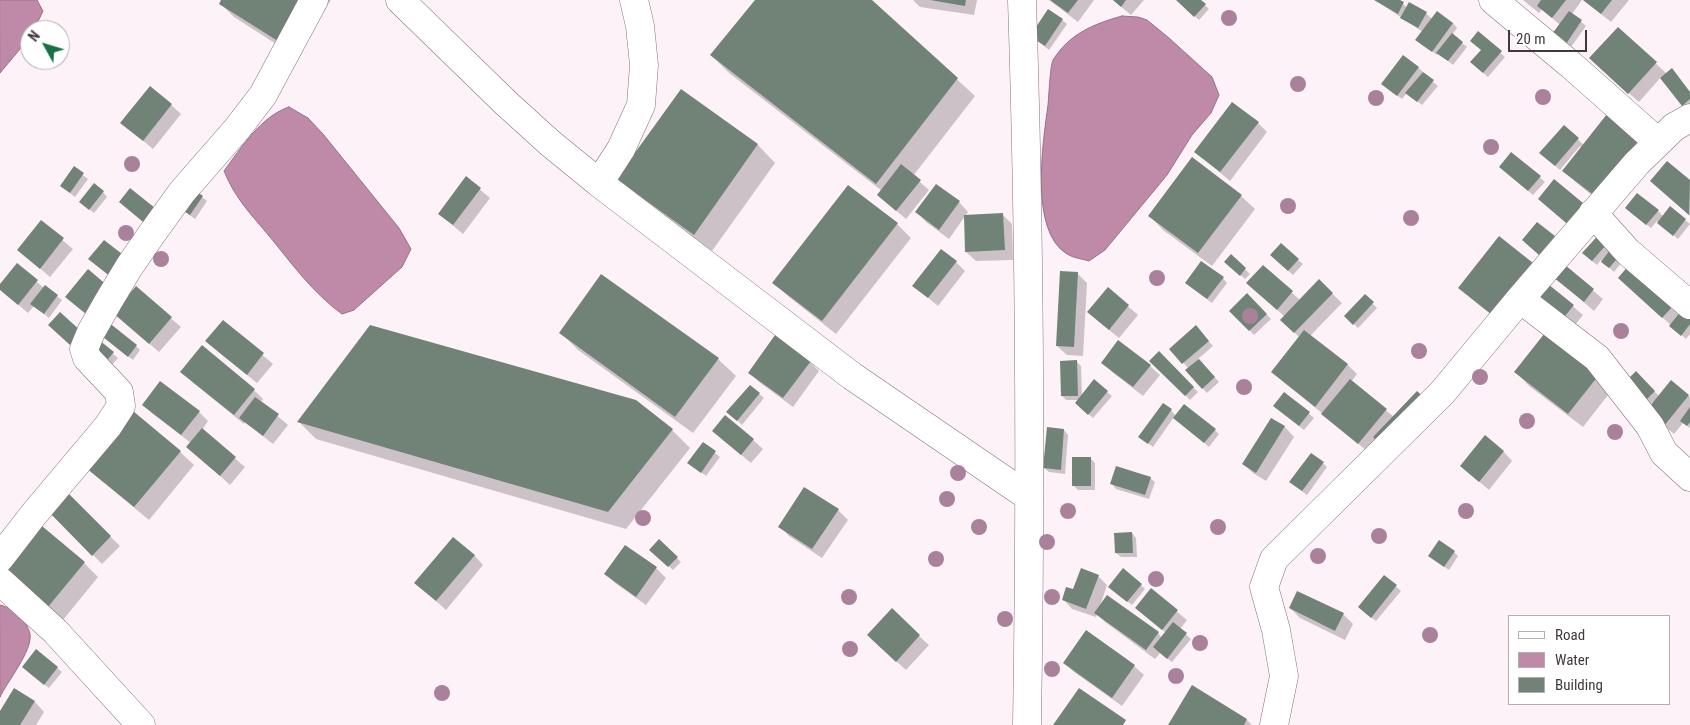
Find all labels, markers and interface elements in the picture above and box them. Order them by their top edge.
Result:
north arrow [20,20,70,70]
scale bar [1510,20,1589,52]
text: N [25,28,43,45]
text: 20 m [1516,30,1546,48]
legend [1508,615,1670,705]
text: Road [1555,626,1585,644]
text: Water [1555,651,1589,669]
text: Building [1555,676,1603,694]

